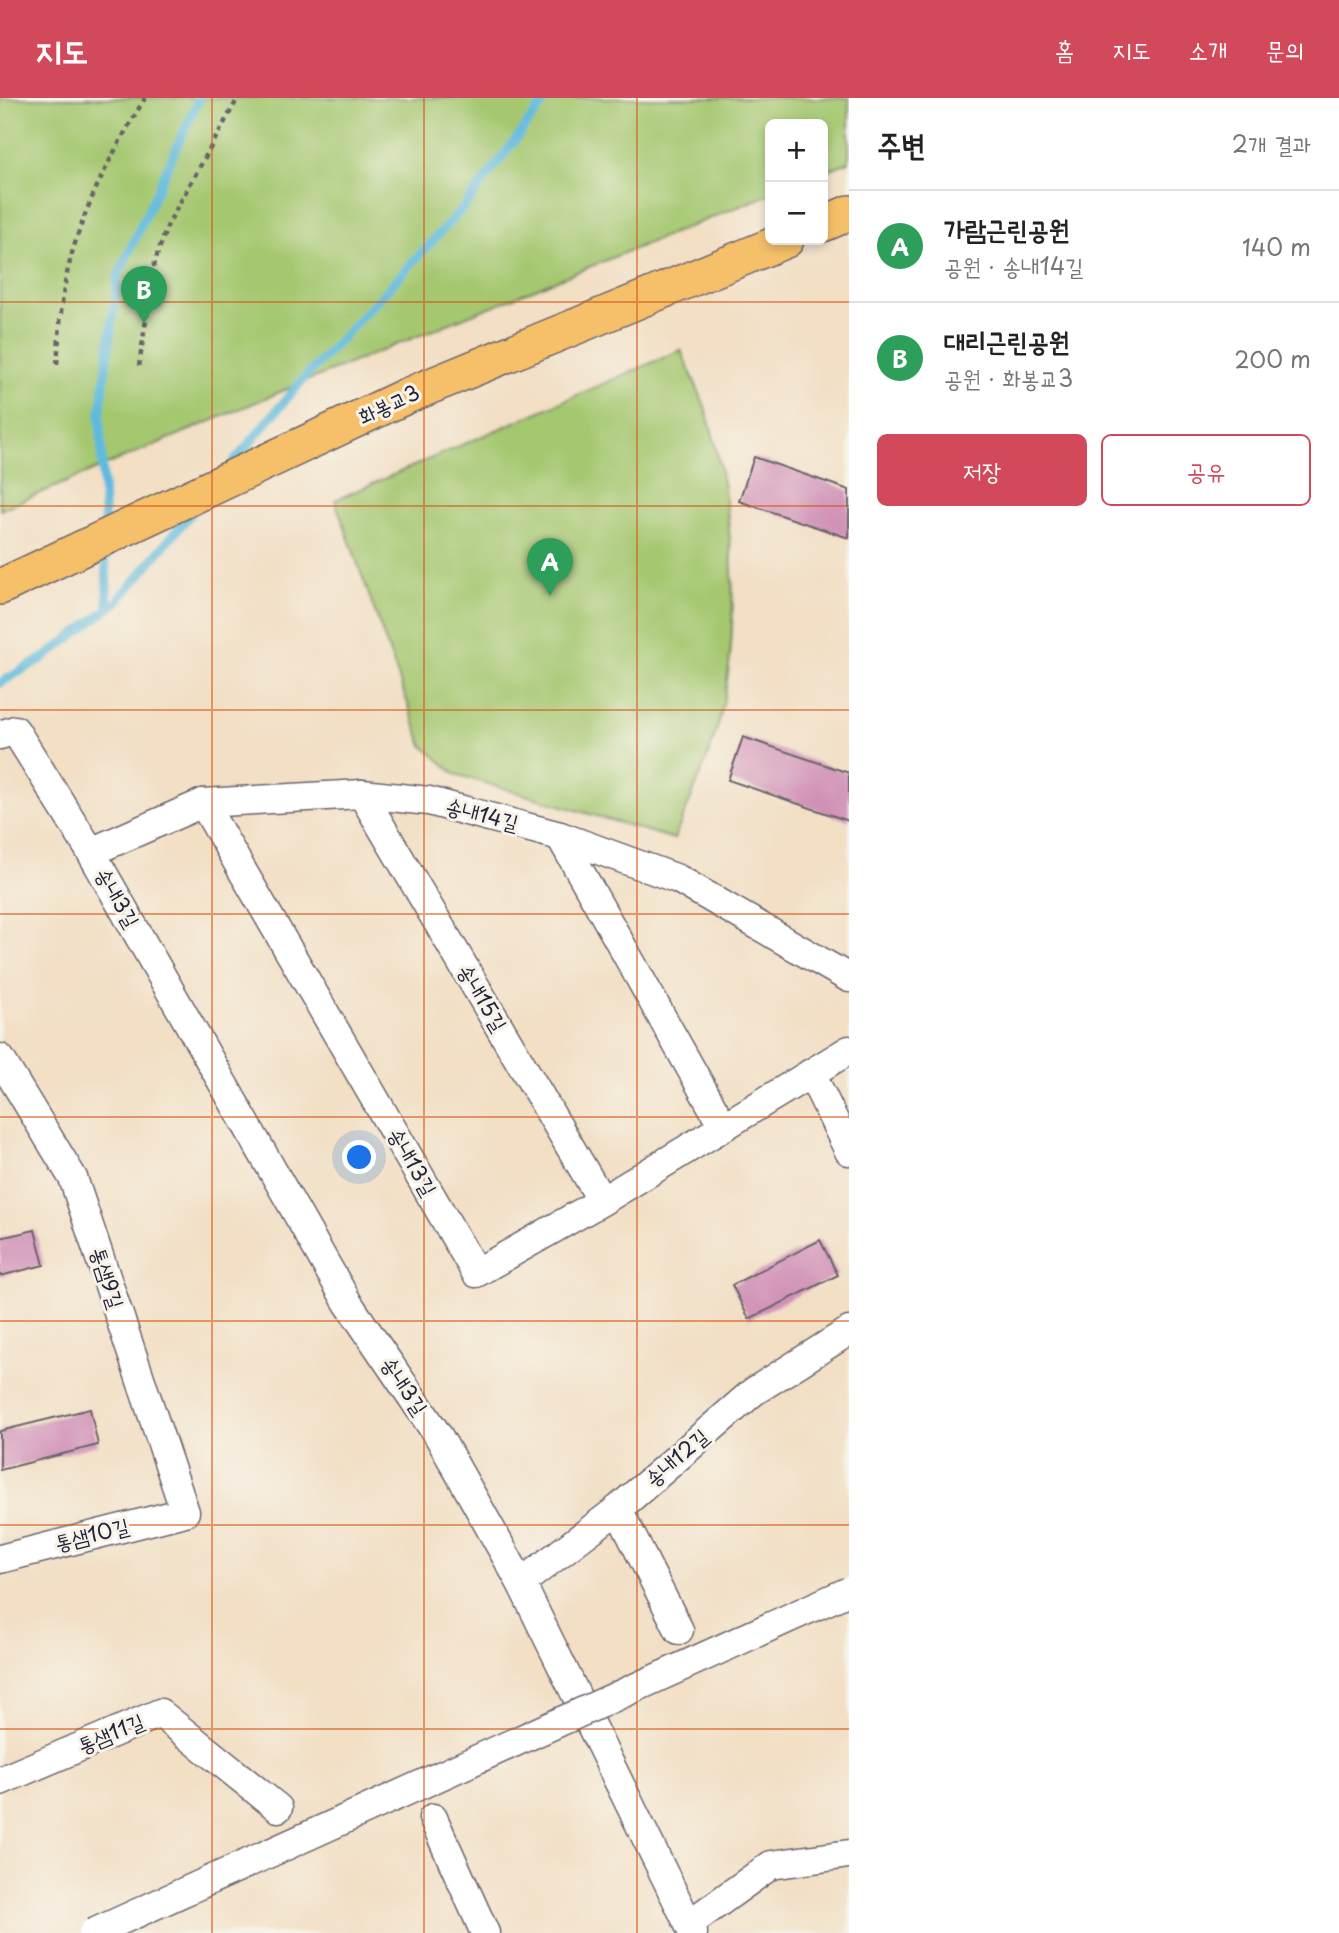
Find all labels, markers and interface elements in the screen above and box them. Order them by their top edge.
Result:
text: 지도 [35,24,88,74]
text: 홈 [1055,31,1074,67]
text: 지도 [1112,31,1151,67]
text: 소개 [1189,31,1227,67]
text: 문의 [1265,31,1304,67]
map controls [765,119,828,245]
button: + [765,119,828,182]
text: 주변 [877,121,925,166]
text: 2개 결과 [1232,126,1311,161]
button: − [765,182,828,245]
text: 가람근린공원 [944,209,1070,248]
text: A [891,229,909,264]
text: 140 m [1242,229,1311,264]
text: 공원 · 송내14길 [944,248,1084,283]
pin: B [121,266,167,324]
text: 대리근린공원 [944,321,1070,360]
text: B [892,341,908,376]
text: 200 m [1234,341,1311,376]
text: 공원 · 화봉교3 [944,360,1073,395]
street label: 화봉교3 [352,375,424,431]
button: 저장 [877,434,1087,506]
button: 공유 [1101,434,1311,506]
pin: A [527,538,573,596]
street label: 송내14길 [443,789,522,838]
street label: 송내3길 [89,861,149,933]
street label: 송내15길 [451,957,516,1037]
street label: 송내13길 [381,1121,446,1201]
your location [342,1140,376,1174]
street label: 통샘9길 [84,1242,134,1312]
street label: 송내3길 [374,1349,437,1421]
street label: 송내12길 [637,1420,715,1493]
street label: 통샘10길 [51,1508,132,1558]
street label: 통샘11길 [72,1704,149,1760]

